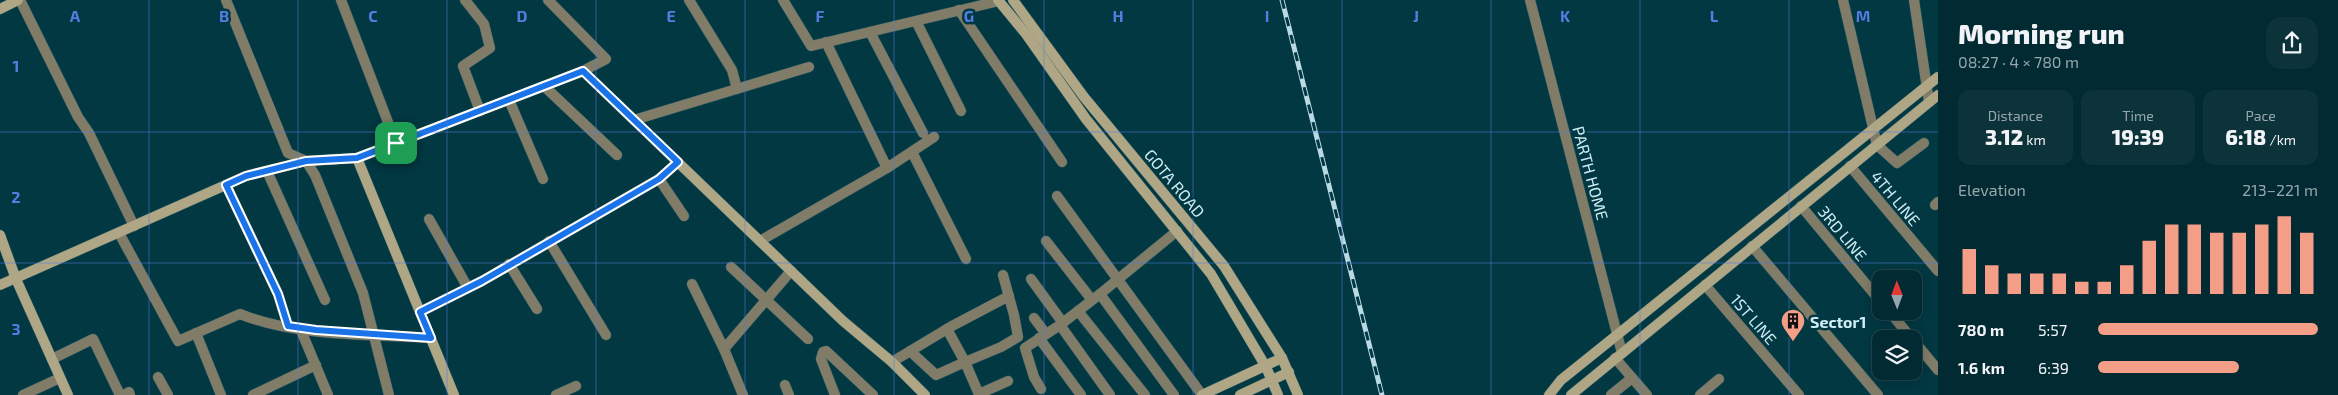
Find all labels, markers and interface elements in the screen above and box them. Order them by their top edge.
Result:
text: A [70,6,81,25]
text: B [219,6,229,25]
text: C [368,6,378,25]
text: D [517,6,528,25]
text: E [666,6,676,25]
text: F [816,6,825,25]
text: G [964,6,974,25]
text: H [1112,6,1124,25]
text: I [1265,6,1269,25]
text: J [1413,6,1419,25]
text: K [1560,6,1571,25]
text: L [1710,6,1719,25]
text: M [1856,6,1870,25]
text: Morning run [1958,16,2125,50]
button: share [2266,17,2318,69]
text: 08:27 · 4 × 780 m [1958,52,2079,71]
text: 1 [13,56,19,75]
text: Distance [1988,107,2043,124]
text: Time [2122,107,2154,124]
text: Pace [2246,107,2276,124]
pin [375,122,417,164]
street label: PARTH HOME [1569,124,1613,222]
text: 3.12 [1985,124,2023,149]
text: 19:39 [2112,124,2164,149]
text: 6:18 [2225,124,2266,149]
icon: arrive [382,129,410,157]
text: km [2023,131,2046,148]
text: /km [2266,131,2296,148]
street label: GOTA ROAD [1141,145,1209,221]
street label: 4TH LINE [1868,167,1924,229]
text: Elevation [1958,180,2026,199]
text: 213–221 m [2242,180,2318,199]
text: 2 [11,187,21,206]
street label: 3RD LINE [1815,202,1871,264]
north arrow [1872,270,1922,320]
map controls [1872,270,1922,380]
street label: 1ST LINE [1727,290,1781,348]
building icon: Sector1 [1780,308,1806,342]
place label: Sector1 [1810,312,1866,331]
text: 3 [11,319,21,338]
text: 780 m [1958,320,2004,339]
text: 5:57 [2038,320,2067,339]
button: layers [1872,330,1922,380]
text: 1.6 km [1958,358,2005,377]
text: 6:39 [2038,358,2069,377]

